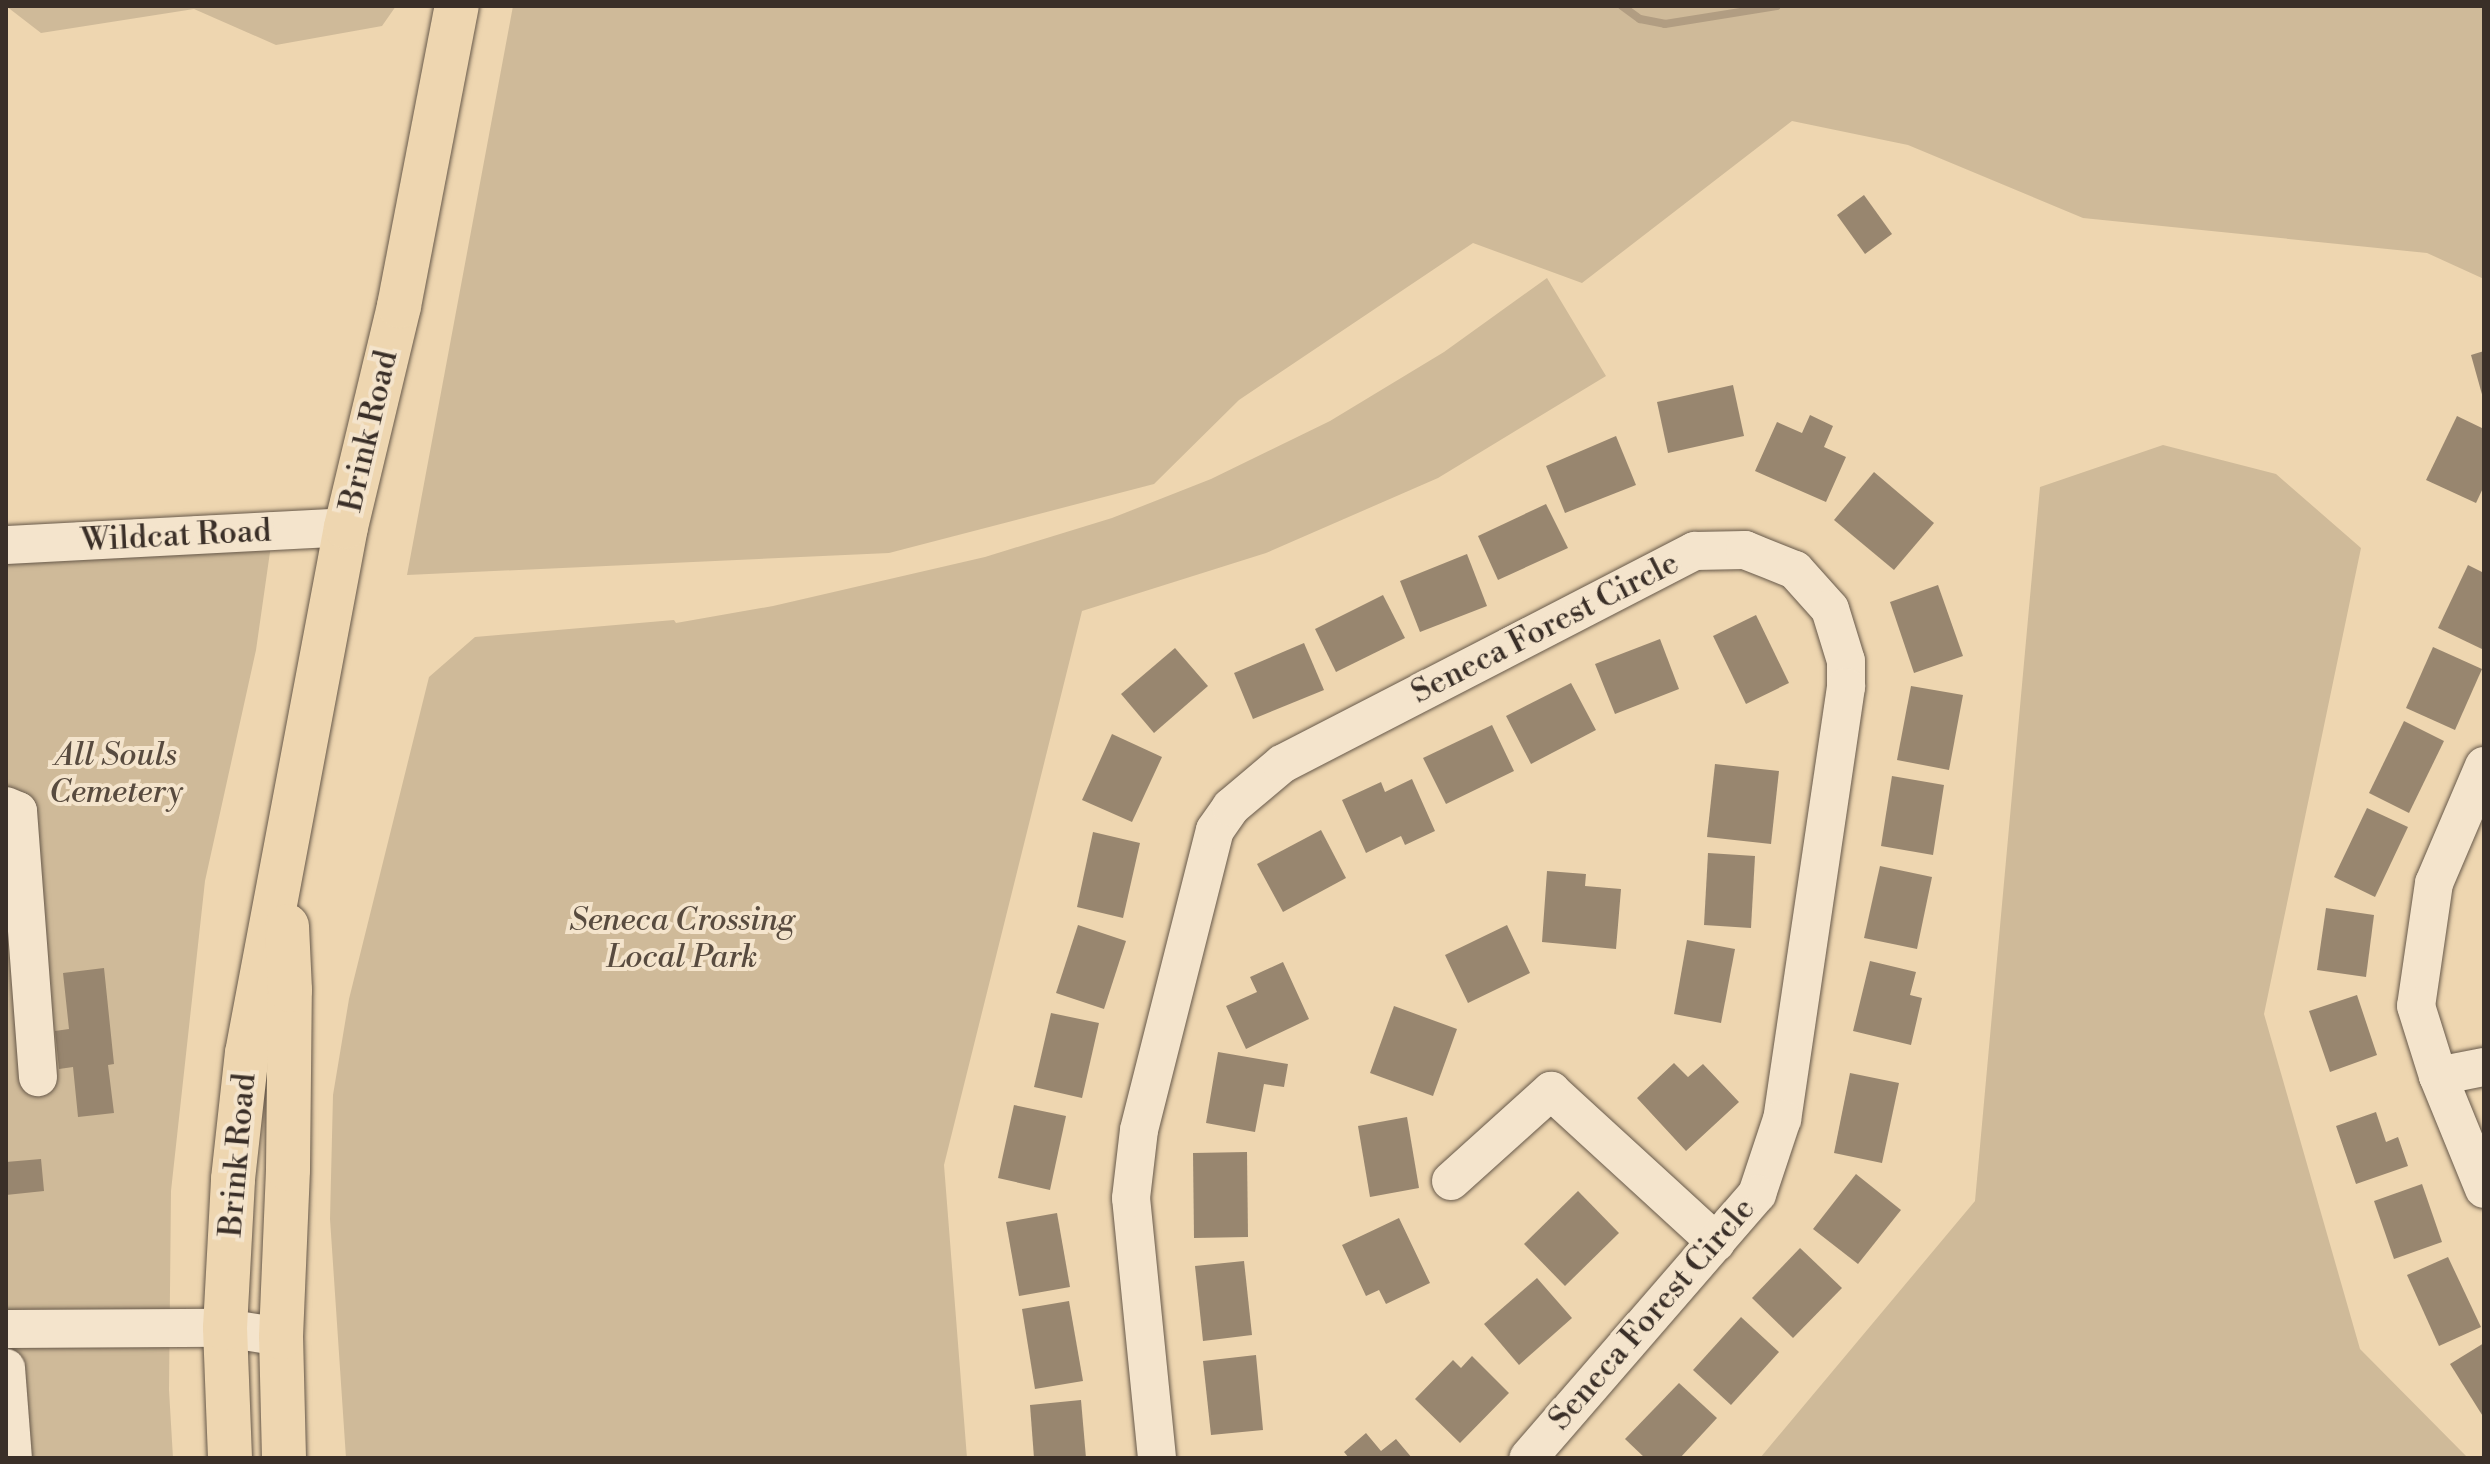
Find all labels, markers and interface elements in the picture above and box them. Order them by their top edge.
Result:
street label: Brink Road [332,347,406,515]
street label: Wildcat Road [80,512,272,560]
street label: Seneca Forest Circle [1405,544,1685,712]
park label: All Souls Cemetery [49,737,183,812]
park label: Seneca Crossing Local Park [569,902,795,977]
street label: Brink Road [212,1072,264,1238]
street label: Seneca Forest Circle [1541,1190,1763,1438]

